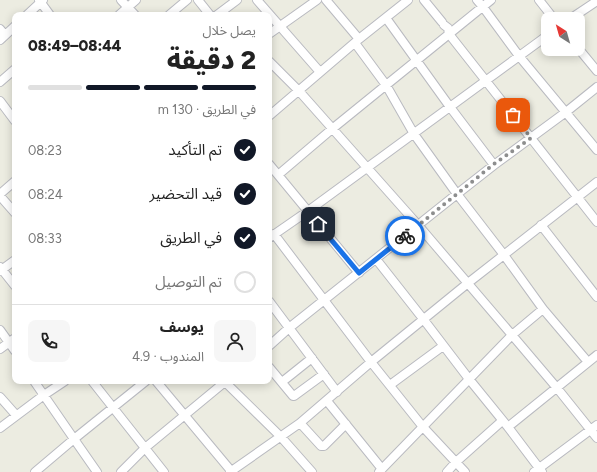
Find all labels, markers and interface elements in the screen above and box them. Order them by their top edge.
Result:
north arrow [541,12,585,56]
map controls [541,12,585,56]
text: يصل خلال [203,23,256,38]
text: 08:44–08:49 [28,37,121,55]
text: 2 دقيقة [167,44,256,76]
pin [496,98,530,132]
text: في الطريق · 130 m [158,102,256,117]
icon: bag [502,104,524,126]
icon: check [234,139,256,161]
text: تم التأكيد [168,141,222,159]
text: 08:23 [28,143,62,158]
icon: check [234,183,256,205]
text: قيد التحضير [150,185,222,203]
text: 08:24 [28,187,63,202]
pin [301,207,335,241]
icon: home [307,213,329,235]
courier [385,216,425,256]
icon: bike [394,225,416,247]
icon: check [234,227,256,249]
text: في الطريق [160,229,222,247]
text: 08:33 [28,231,62,246]
text: تم التوصيل [155,273,222,291]
text: يوسف [160,318,204,336]
button: phone [28,320,70,362]
button: person [214,320,256,362]
text: المندوب · 4.9 [132,349,204,364]

